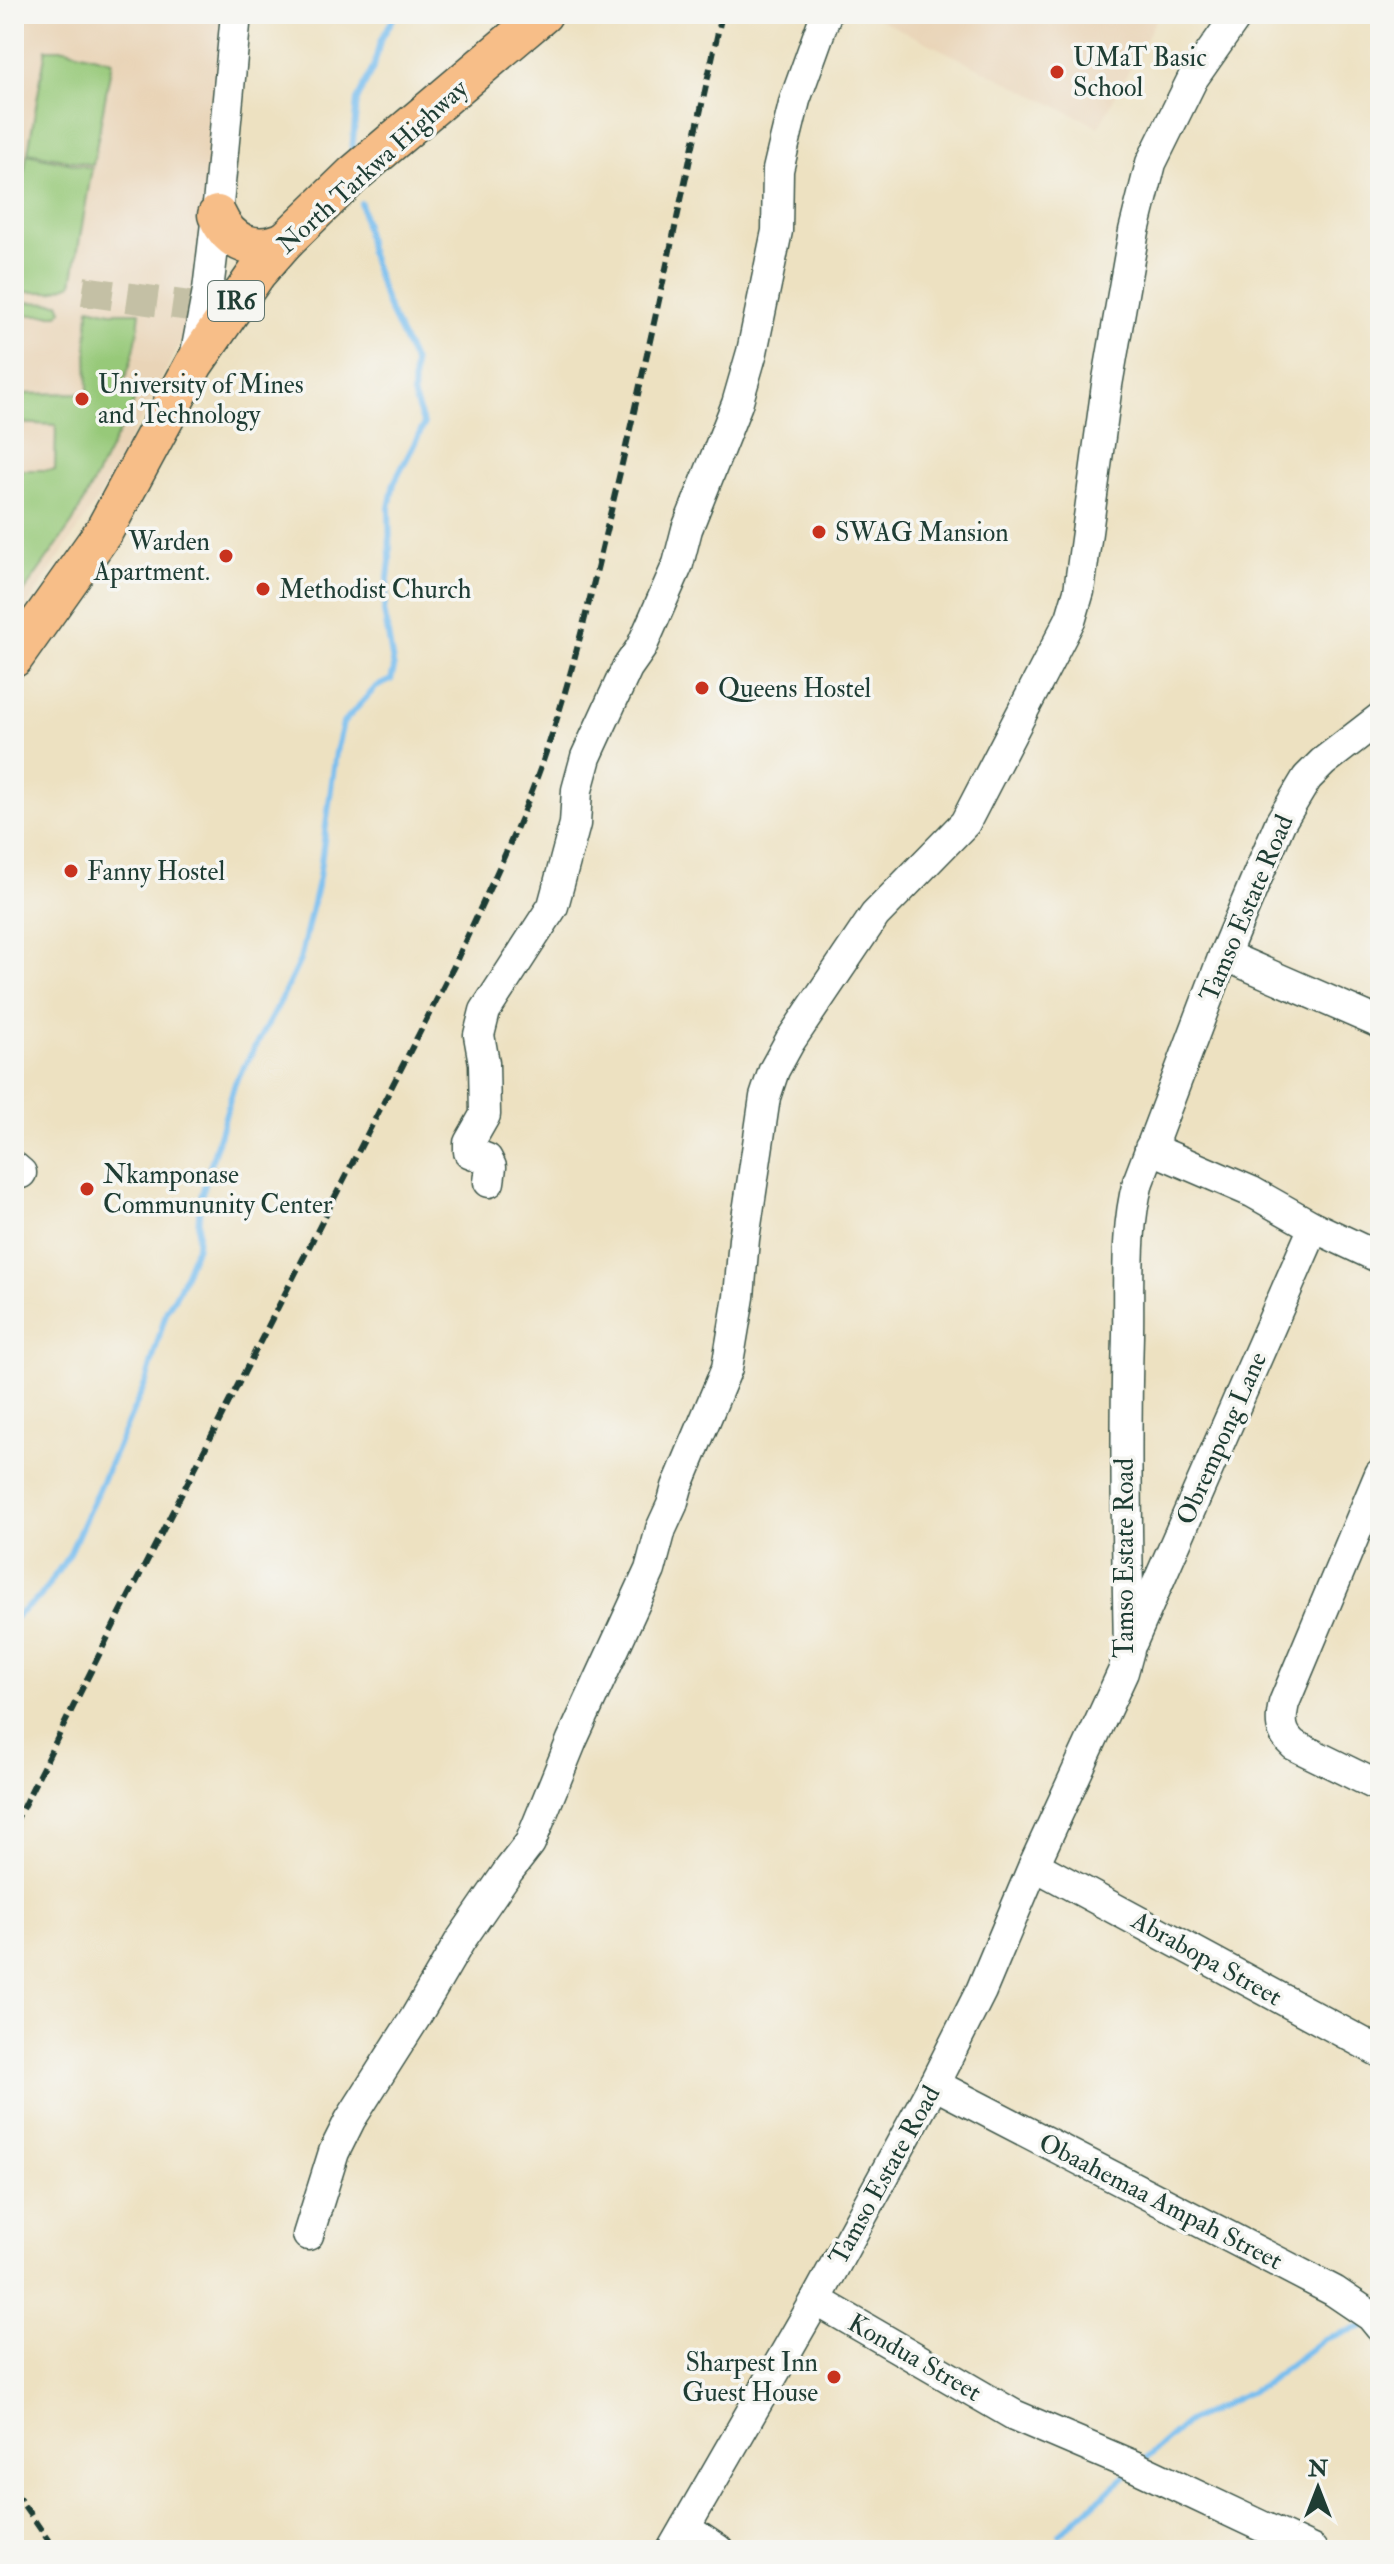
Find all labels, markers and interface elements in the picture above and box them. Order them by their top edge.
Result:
place label: UMaT Basic School [1073,42,1207,104]
marker: UMaT Basic School [1048,63,1066,81]
street label: North Tarkwa Highway [271,72,475,261]
road number: IR6 [208,281,264,321]
place label: University of Mines and Technology [98,369,304,431]
marker: University of Mines and Technology [73,390,91,408]
place label: SWAG Mansion [835,517,1009,549]
marker: SWAG Mansion [810,523,828,541]
place label: Warden Apartment. [93,526,210,589]
marker: Warden Apartment. [217,547,235,565]
place label: Methodist Church [279,574,472,606]
marker: Methodist Church [254,580,272,598]
place label: Queens Hostel [718,673,872,705]
marker: Queens Hostel [693,679,711,697]
street label: Tamso Estate Road [1193,810,1301,1007]
place label: Fanny Hostel [87,856,225,888]
marker: Fanny Hostel [62,862,80,880]
place label: Nkamponase Commununity Center [103,1159,333,1221]
marker: Nkamponase Commununity Center [78,1180,96,1198]
street label: Obrempong Lane [1170,1347,1275,1530]
street label: Tamso Estate Road [1109,1458,1141,1658]
street label: Abrabopa Street [1124,1904,1287,2014]
street label: Tamso Estate Road [822,2080,947,2271]
street label: Obaahemaa Ampah Street [1033,2127,1288,2278]
street label: Kondua Street [842,2307,987,2409]
place label: Sharpest Inn Guest House [682,2347,818,2409]
marker: Sharpest Inn Guest House [825,2368,843,2386]
north arrow [1278,2448,1358,2528]
text: N [1307,2455,1328,2483]

